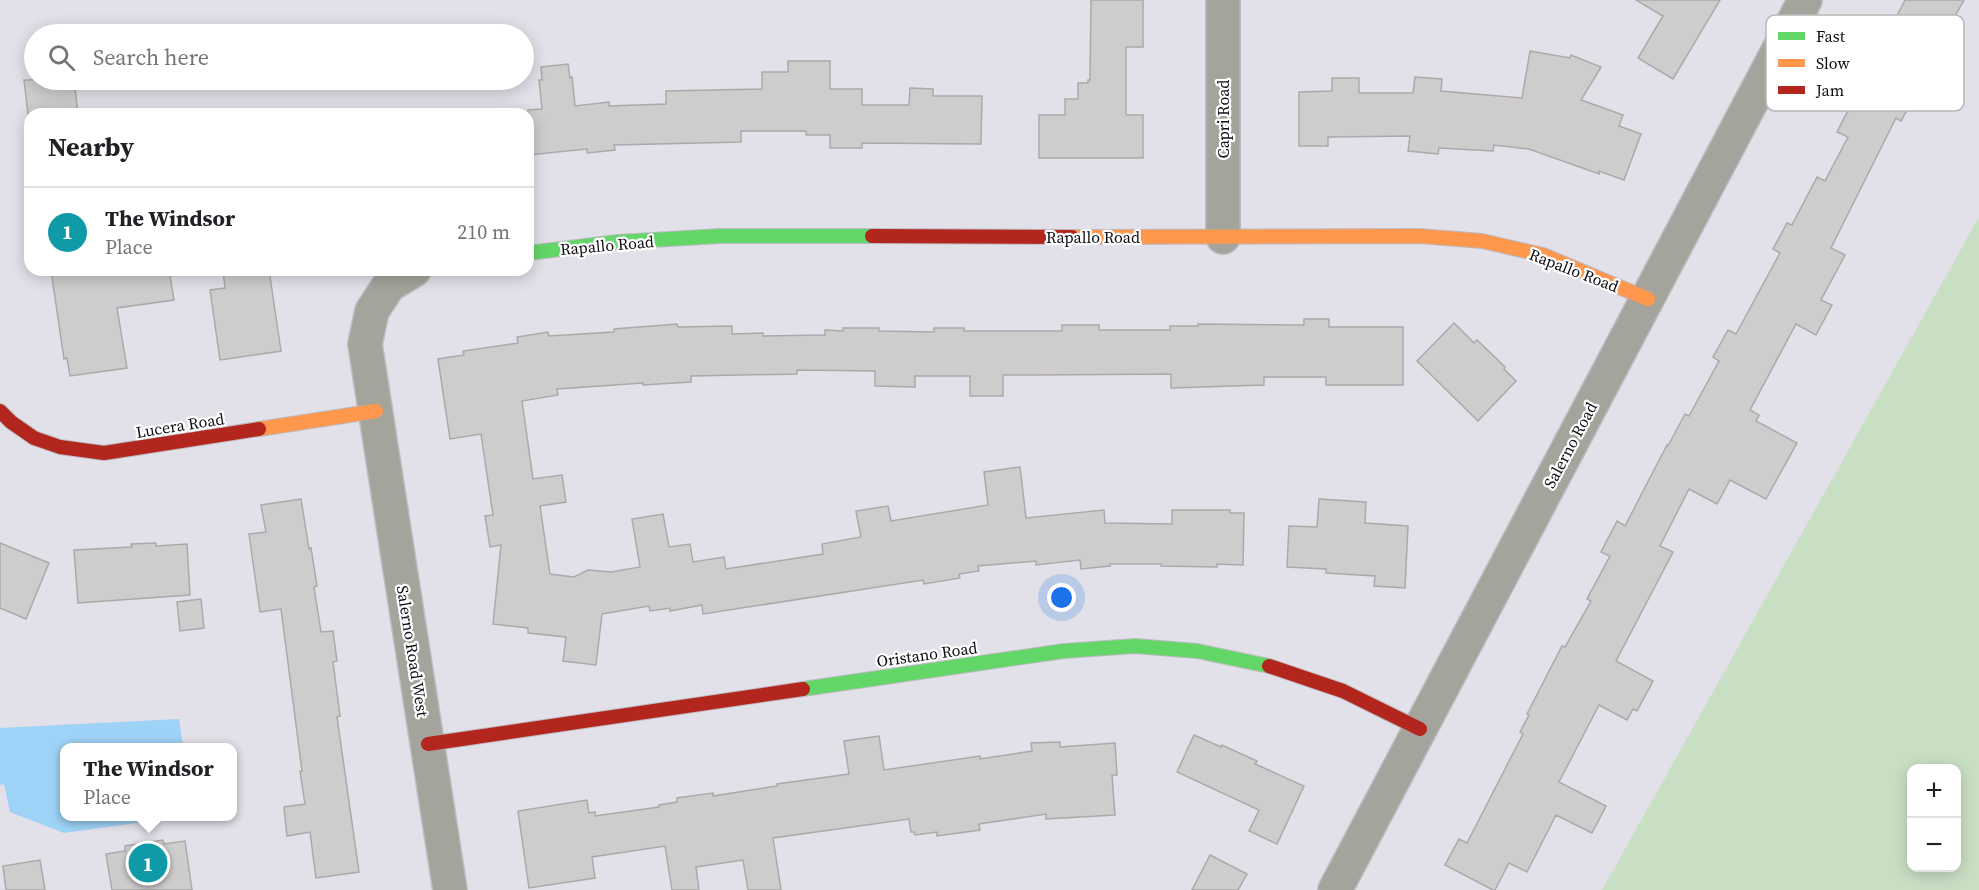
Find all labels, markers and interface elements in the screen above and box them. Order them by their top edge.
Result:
legend [1766,15,1964,111]
search box [24,24,534,90]
text: Fast [1816,25,1846,47]
icon: search [45,41,78,74]
text: Search here [93,42,209,72]
text: Slow [1816,52,1851,74]
text: Jam [1815,79,1844,101]
street label: Capri Road [1212,80,1234,158]
text: Nearby [48,129,134,165]
text: The Windsor [105,203,235,233]
text: 1 [62,218,73,246]
text: 210 m [457,218,510,246]
street label: Rapallo Road [1046,226,1140,248]
street label: Rapallo Road [559,230,655,260]
text: Place [105,233,153,261]
street label: Rapallo Road [1526,243,1622,297]
street label: Salerno Road [1538,398,1602,492]
street label: Lucera Road [134,407,226,443]
your location [1047,583,1076,612]
street label: Salerno Road West [392,584,434,719]
street label: Oristano Road [875,636,979,672]
popup [60,743,237,821]
text: The Windsor [83,753,214,783]
map controls [1907,764,1961,872]
button: + [1907,764,1961,818]
text: Place [83,783,131,811]
button: − [1907,818,1961,872]
pin: 1 [128,840,168,886]

